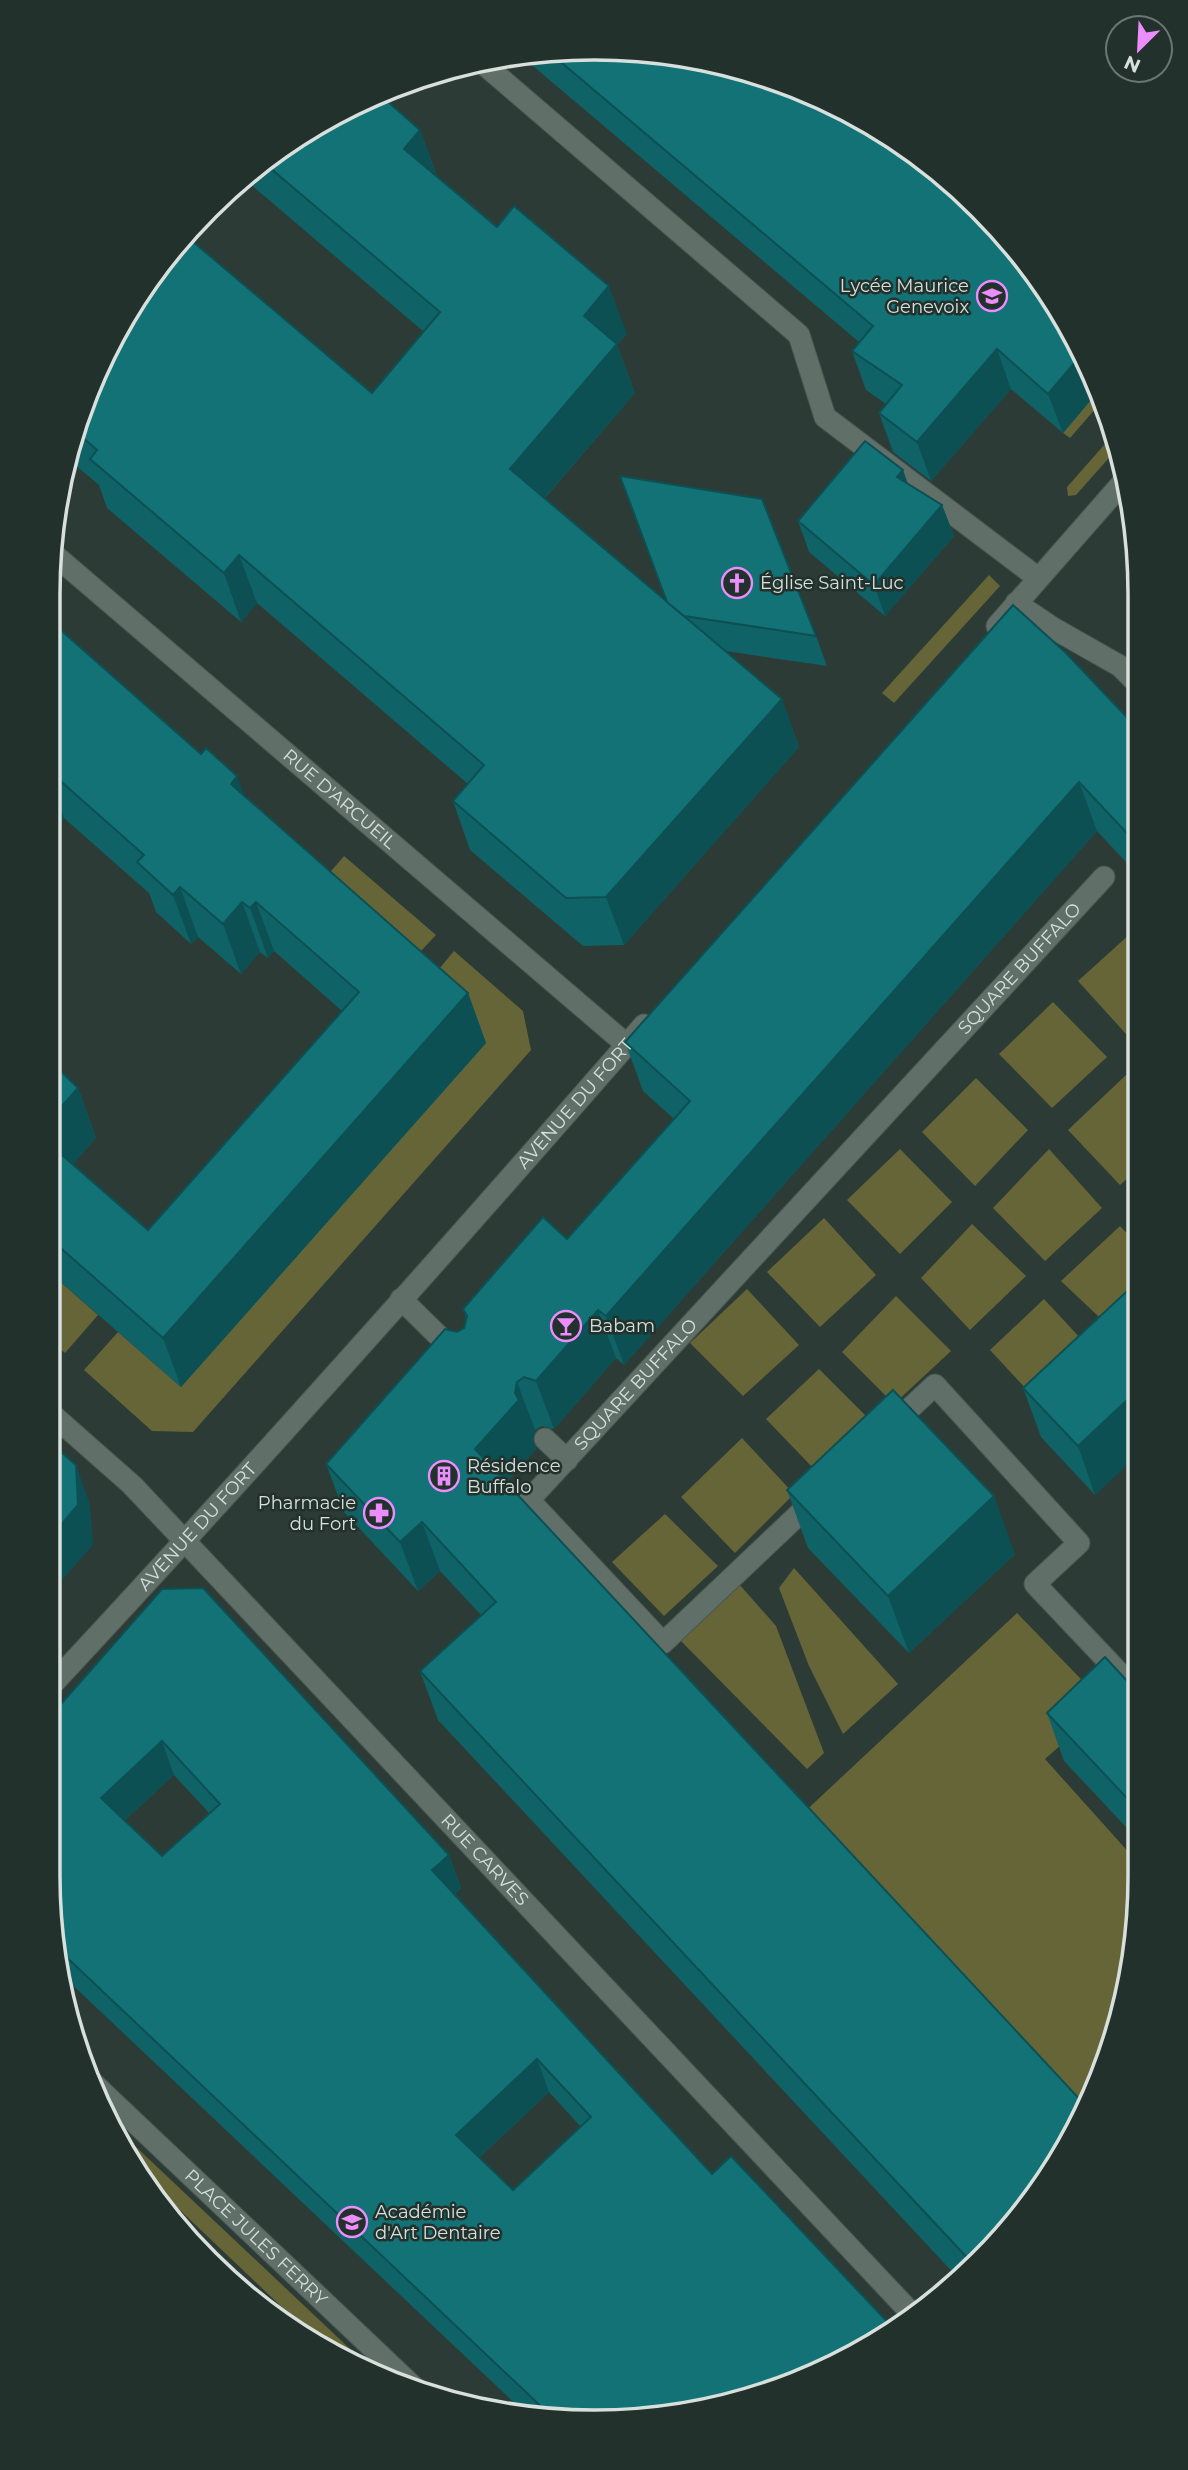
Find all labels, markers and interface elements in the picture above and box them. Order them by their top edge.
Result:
north arrow [1104,14,1174,84]
text: N [1121,50,1144,78]
place label: Lycée Maurice Genevoix [840,275,969,318]
school or university icon: Lycée Maurice Genevoix [975,279,1009,313]
church icon: Église Saint-Luc [720,566,754,600]
place label: Église Saint-Luc [760,572,904,594]
street label: RUE D'ARCUEIL [278,744,401,854]
street label: SQUARE BUFFALO [953,898,1086,1039]
street label: AVENUE DU FORT [512,1034,638,1173]
bar icon: Babam [549,1309,583,1343]
street label: SQUARE BUFFALO [569,1314,702,1455]
place label: Babam [589,1315,655,1337]
place label: Résidence Buffalo [467,1455,561,1498]
street label: AVENUE DU FORT [133,1458,262,1595]
building icon: Résidence Buffalo [427,1459,461,1493]
place label: Pharmacie du Fort [258,1492,356,1535]
pharmacy icon: Pharmacie du Fort [362,1496,396,1530]
street label: RUE CARVES [436,1809,533,1910]
street label: PLACE JULES FERRY [180,2165,332,2311]
place label: Académie d'Art Dentaire [375,2201,501,2244]
school or university icon: Académie d'Art Dentaire [335,2205,369,2239]

